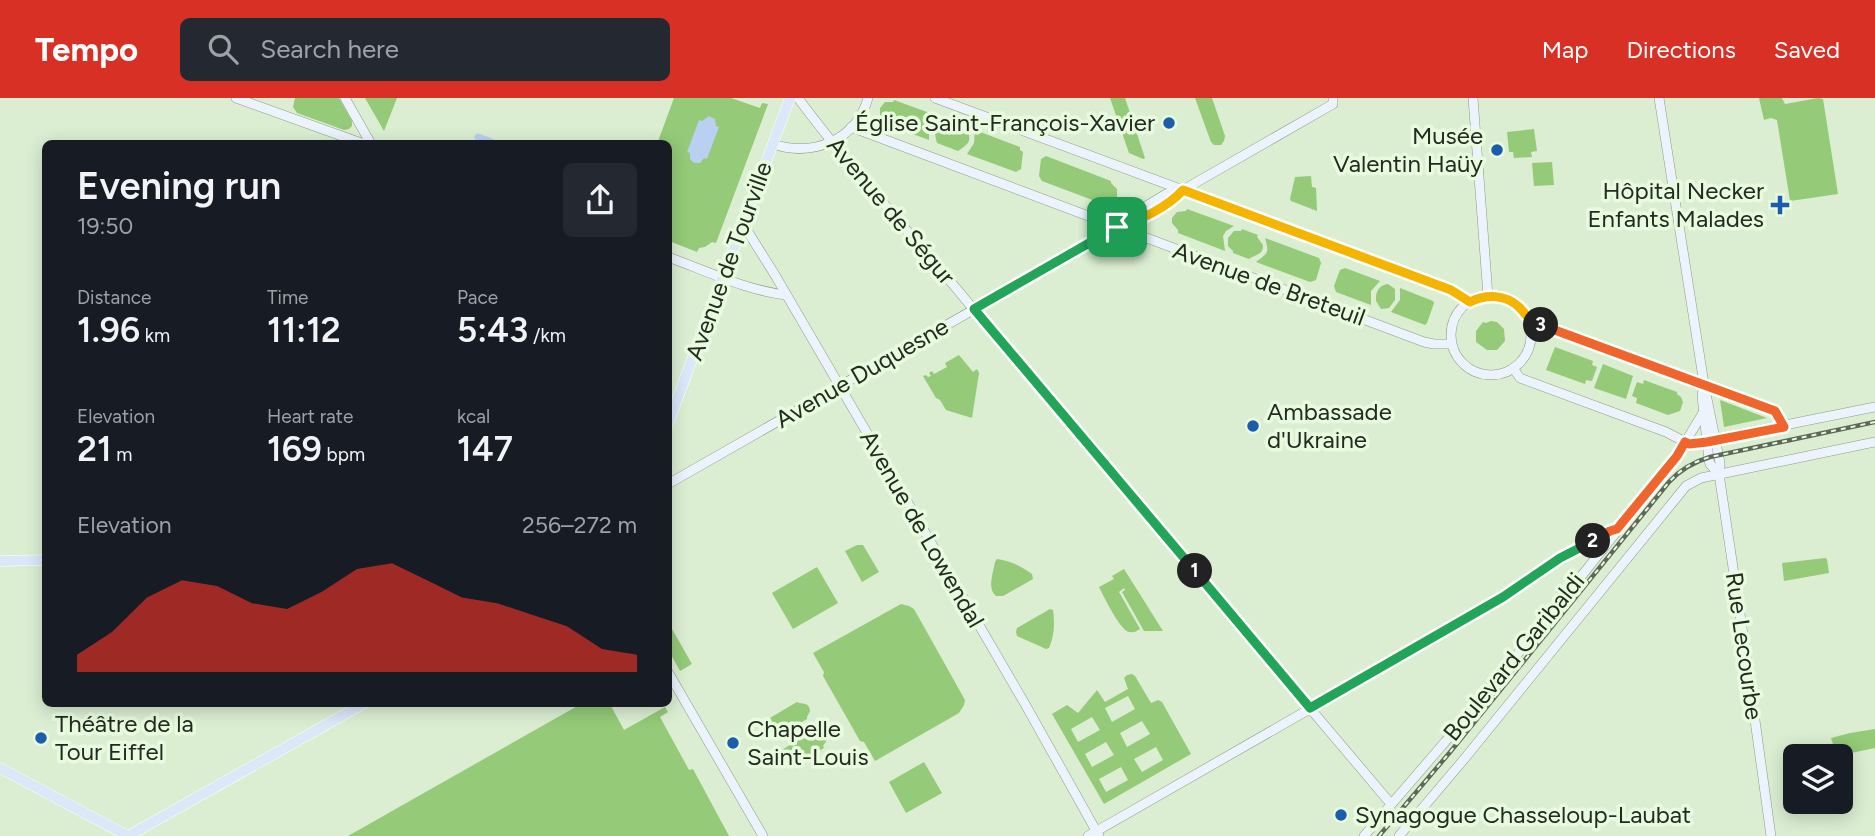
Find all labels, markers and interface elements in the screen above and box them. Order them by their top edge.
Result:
search box [180,18,670,81]
text: Tempo [35,30,138,69]
icon: search [204,30,242,68]
text: Search here [260,33,399,65]
text: Map [1542,35,1588,64]
text: Directions [1626,35,1736,64]
text: Saved [1774,35,1840,64]
place label: Église Saint-François-Xavier [855,108,1155,137]
marker: Église Saint-François-Xavier [1161,115,1177,131]
place label: Musée Valentin Haüy [1333,121,1483,178]
street label: Avenue de Ségur [821,131,962,290]
marker: Musée Valentin Haüy [1489,142,1505,158]
street label: Avenue de Tourville [679,158,778,364]
text: Evening run [77,163,281,209]
button: share [563,163,637,237]
place label: Hôpital Necker Enfants Malades [1587,176,1764,233]
marker: Hôpital Necker Enfants Malades [1770,195,1790,215]
pin [1087,197,1147,257]
icon: arrive [1098,208,1136,246]
text: 19:50 [77,212,133,240]
street label: Avenue de Breteuil [1169,235,1369,332]
text: Distance [77,286,151,309]
text: Time [267,286,308,309]
text: Pace [457,286,498,309]
pin: 3 [1524,308,1558,342]
text: 1.96 [77,309,140,351]
text: 11:12 [267,309,341,351]
text: 5:43 [457,309,528,351]
street label: Avenue Duquesne [770,311,953,434]
text: 3 [1535,313,1546,336]
text: km [140,324,170,347]
text: /km [528,324,566,347]
place label: Ambassade d'Ukraine [1267,397,1392,454]
text: Elevation [77,405,155,428]
text: Heart rate [267,405,353,428]
text: kcal [457,405,490,428]
marker: Ambassade d'Ukraine [1245,418,1261,434]
street label: Avenue de Lowendal [854,425,991,633]
text: 21 [77,428,112,470]
text: 169 [267,428,322,470]
text: 147 [457,428,513,470]
text: m [112,443,133,466]
text: bpm [322,443,365,466]
text: Elevation [77,511,172,539]
text: 256–272 m [522,511,637,539]
pin: 2 [1576,524,1610,558]
text: 2 [1587,529,1598,552]
pin: 1 [1178,554,1212,588]
text: 1 [1190,559,1199,582]
street label: Boulevard Garibaldi [1437,567,1590,747]
street label: Rue Lecourbe [1720,570,1769,722]
place label: Théâtre de la Tour Eiffel [55,709,194,766]
place label: Chapelle Saint-Louis [747,714,869,771]
marker: Théâtre de la Tour Eiffel [33,730,49,746]
marker: Chapelle Saint-Louis [725,735,741,751]
map controls [1783,744,1853,814]
button: layers [1783,744,1853,814]
place label: Synagogue Chasseloup-Laubat [1355,800,1691,829]
marker: Synagogue Chasseloup-Laubat [1333,807,1349,823]

